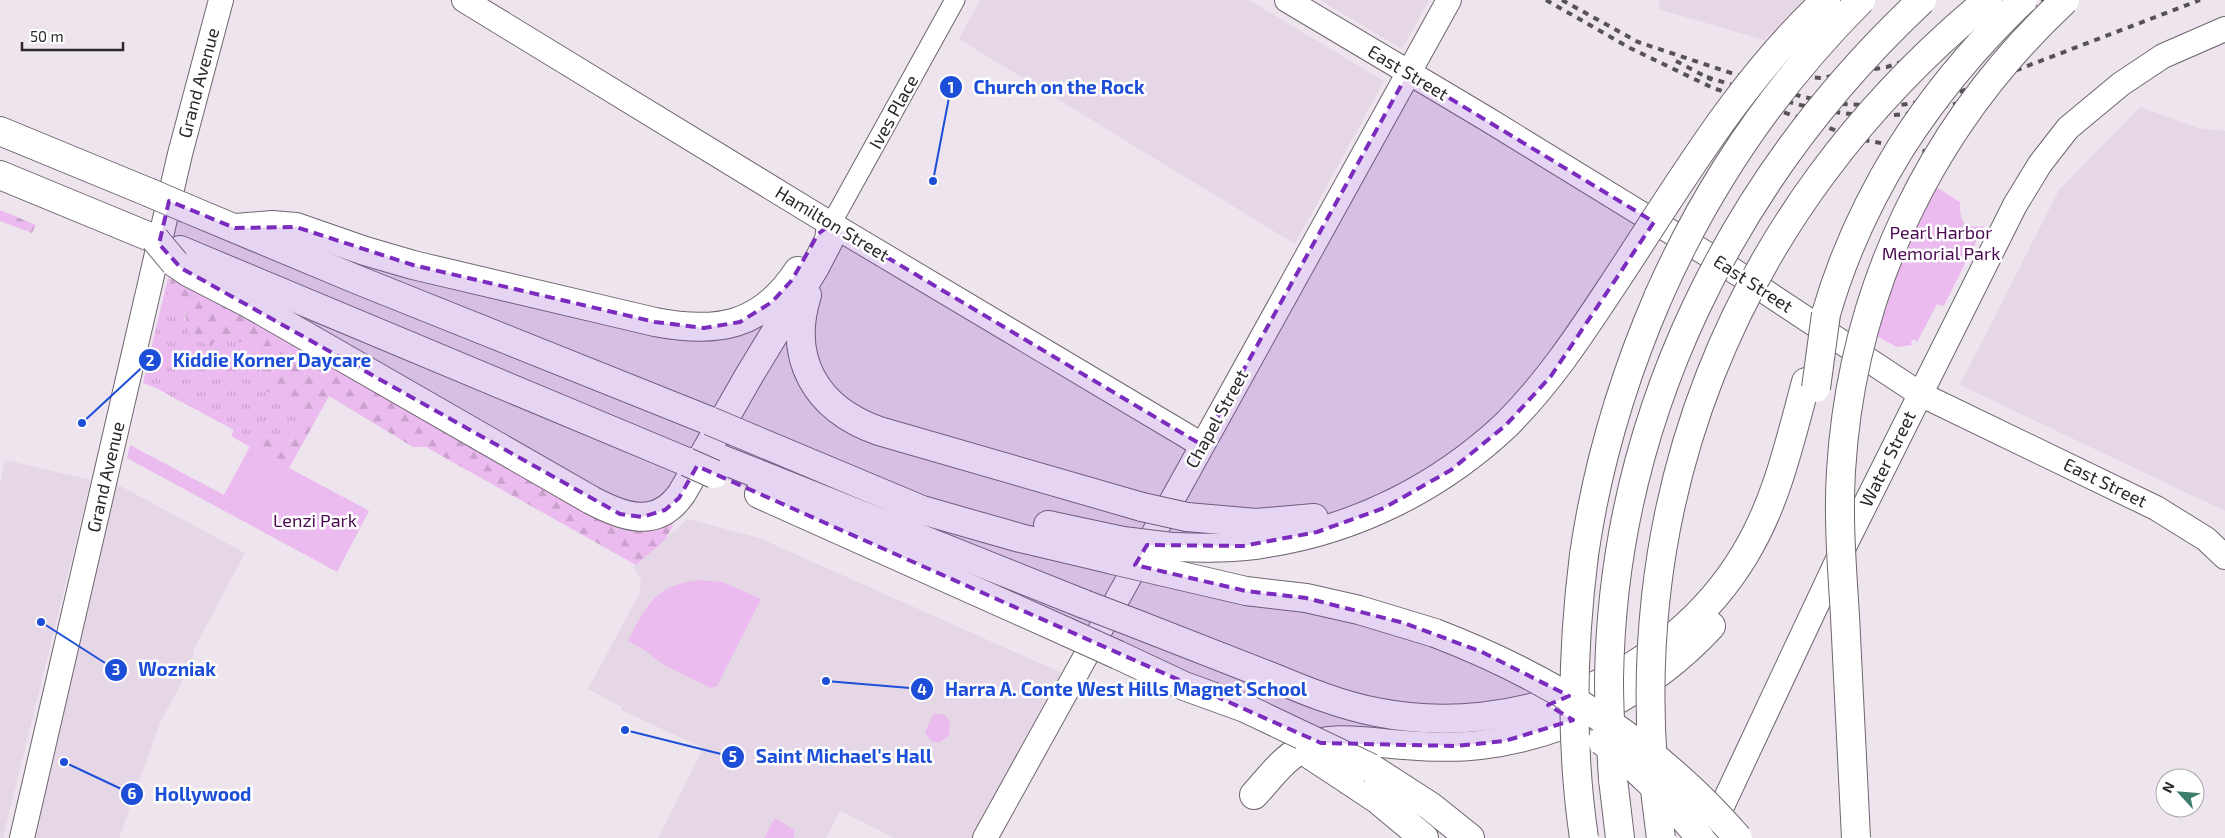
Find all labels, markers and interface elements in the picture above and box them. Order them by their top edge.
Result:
scale bar [22,20,124,52]
street label: Grand Avenue [173,25,223,140]
text: 50 m [30,27,64,45]
street label: East Street [1364,40,1453,105]
callout: Church on the Rock [938,70,1155,104]
street label: Ives Place [864,71,922,152]
text: Church on the Rock [973,75,1145,98]
text: 1 [948,78,954,96]
street label: Hamilton Street [772,181,894,266]
park label: Pearl Harbor Memorial Park [1882,221,2000,264]
street label: East Street [1710,249,1797,317]
callout: Kiddie Korner Daycare [137,343,381,377]
text: Kiddie Korner Daycare [173,348,372,372]
text: 2 [146,351,155,369]
street label: Chapel Street [1180,365,1252,472]
street label: Water Street [1854,407,1920,510]
street label: Grand Avenue [82,419,128,534]
street label: East Street [2060,452,2151,512]
park label: Lenzi Park [273,509,357,531]
callout: Wozniak [103,653,226,687]
text: Wozniak [138,657,216,680]
text: 3 [112,660,120,678]
callout: Harra A. Conte West Hills Magnet School [909,672,1317,706]
text: Harra A. Conte West Hills Magnet School [945,677,1308,700]
text: 4 [917,680,927,698]
callout: Saint Michael's Hall [720,740,942,774]
text: Saint Michael's Hall [756,744,933,767]
text: 5 [729,747,737,765]
north arrow [2155,768,2205,818]
callout: Hollywood [119,777,261,811]
text: N [2158,779,2178,795]
text: Hollywood [155,782,251,806]
text: 6 [128,784,137,802]

